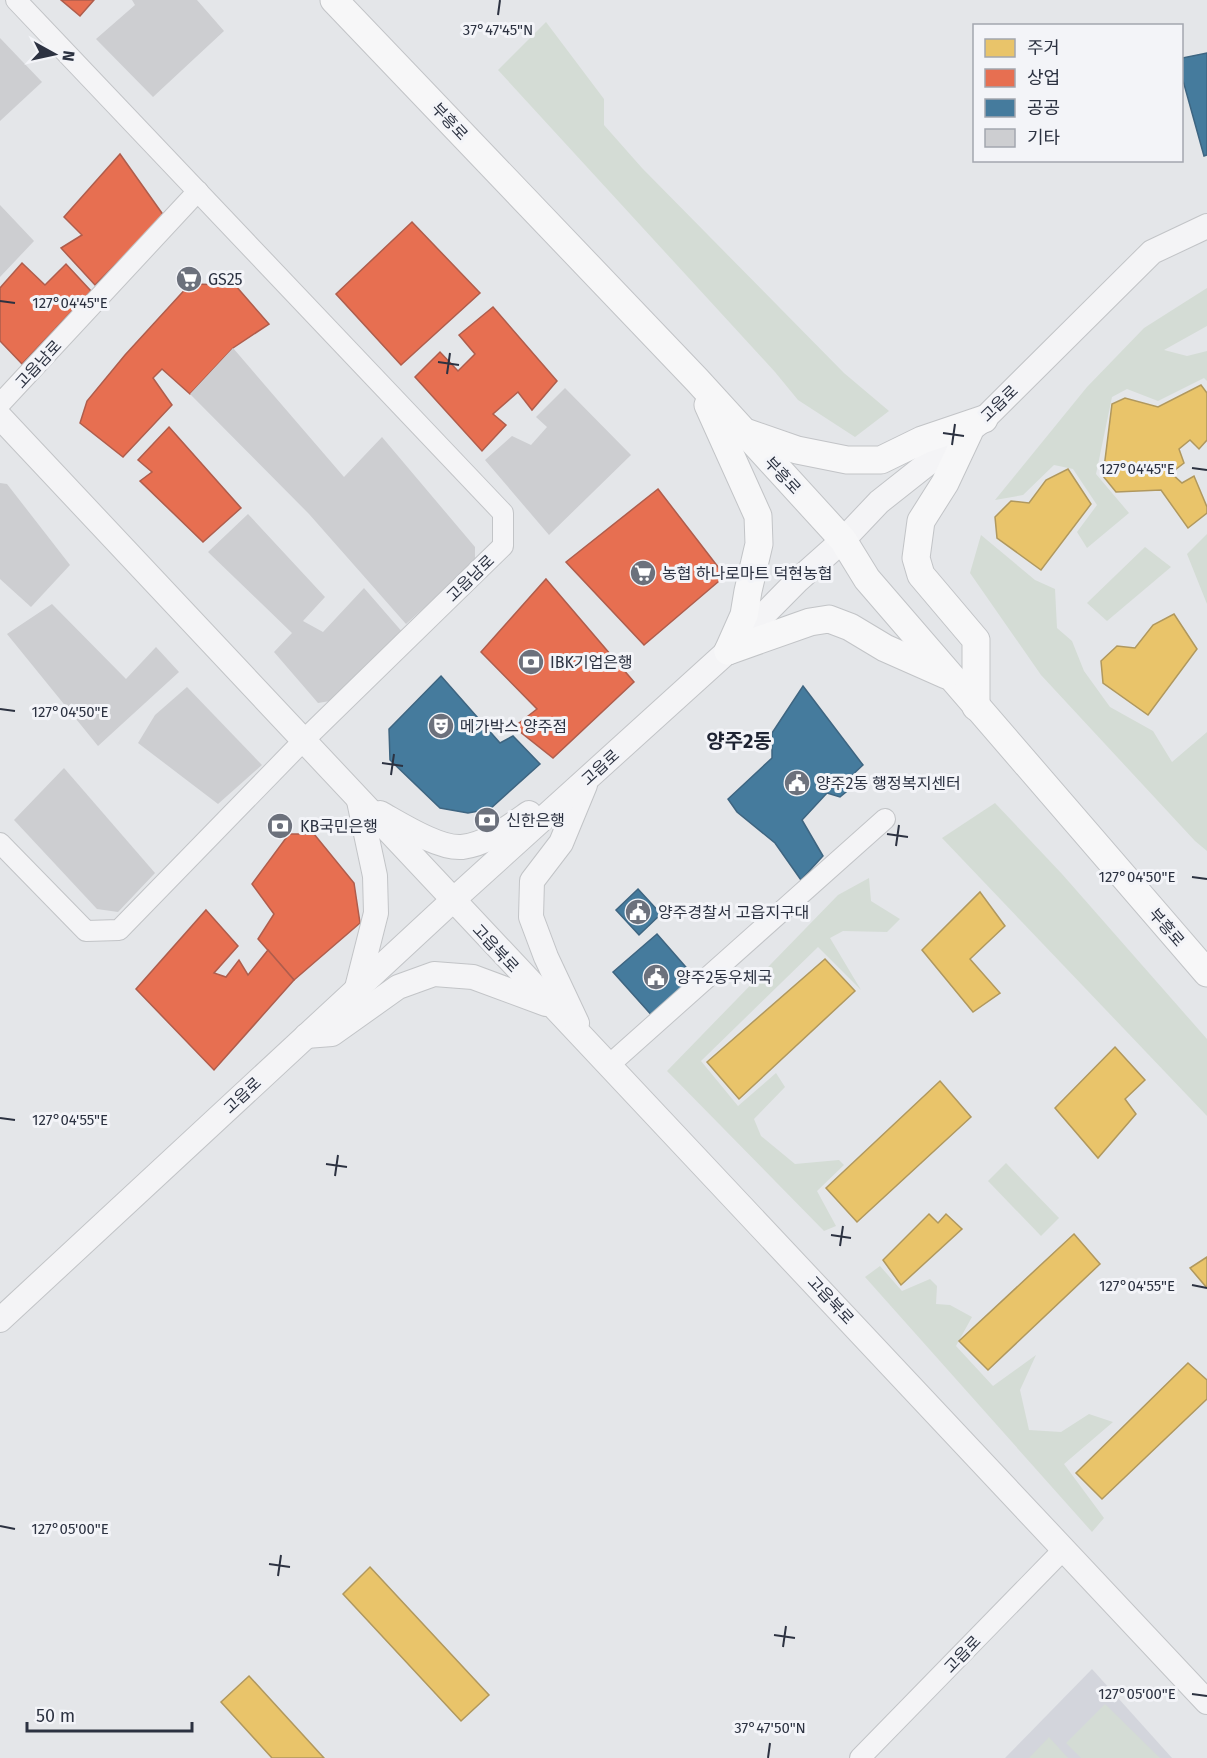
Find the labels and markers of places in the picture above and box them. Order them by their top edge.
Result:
supermarket icon: GS25 [174,264,204,294]
place label: GS25 [208,270,243,289]
supermarket icon: 농협 하나로마트 덕현농협 [628,558,658,588]
place label: 농협 하나로마트 덕현농협 [662,564,832,583]
bank icon: IBK기업은행 [516,647,546,677]
place label: IBK기업은행 [550,653,633,672]
theatre icon: 메가박스 양주점 [426,711,456,741]
place label: 메가박스 양주점 [460,717,567,736]
public building icon: 양주2동 행정복지센터 [782,768,812,798]
place label: 양주2동 행정복지센터 [816,774,961,793]
bank icon: 신한은행 [472,805,502,835]
bank icon: KB국민은행 [265,811,295,841]
place label: 신한은행 [506,811,565,830]
place label: KB국민은행 [300,817,378,836]
public building icon: 양주경찰서 고읍지구대 [623,897,653,927]
place label: 양주경찰서 고읍지구대 [658,903,809,922]
public building icon: 양주2동우체국 [641,962,671,992]
place label: 양주2동우체국 [676,968,772,987]

